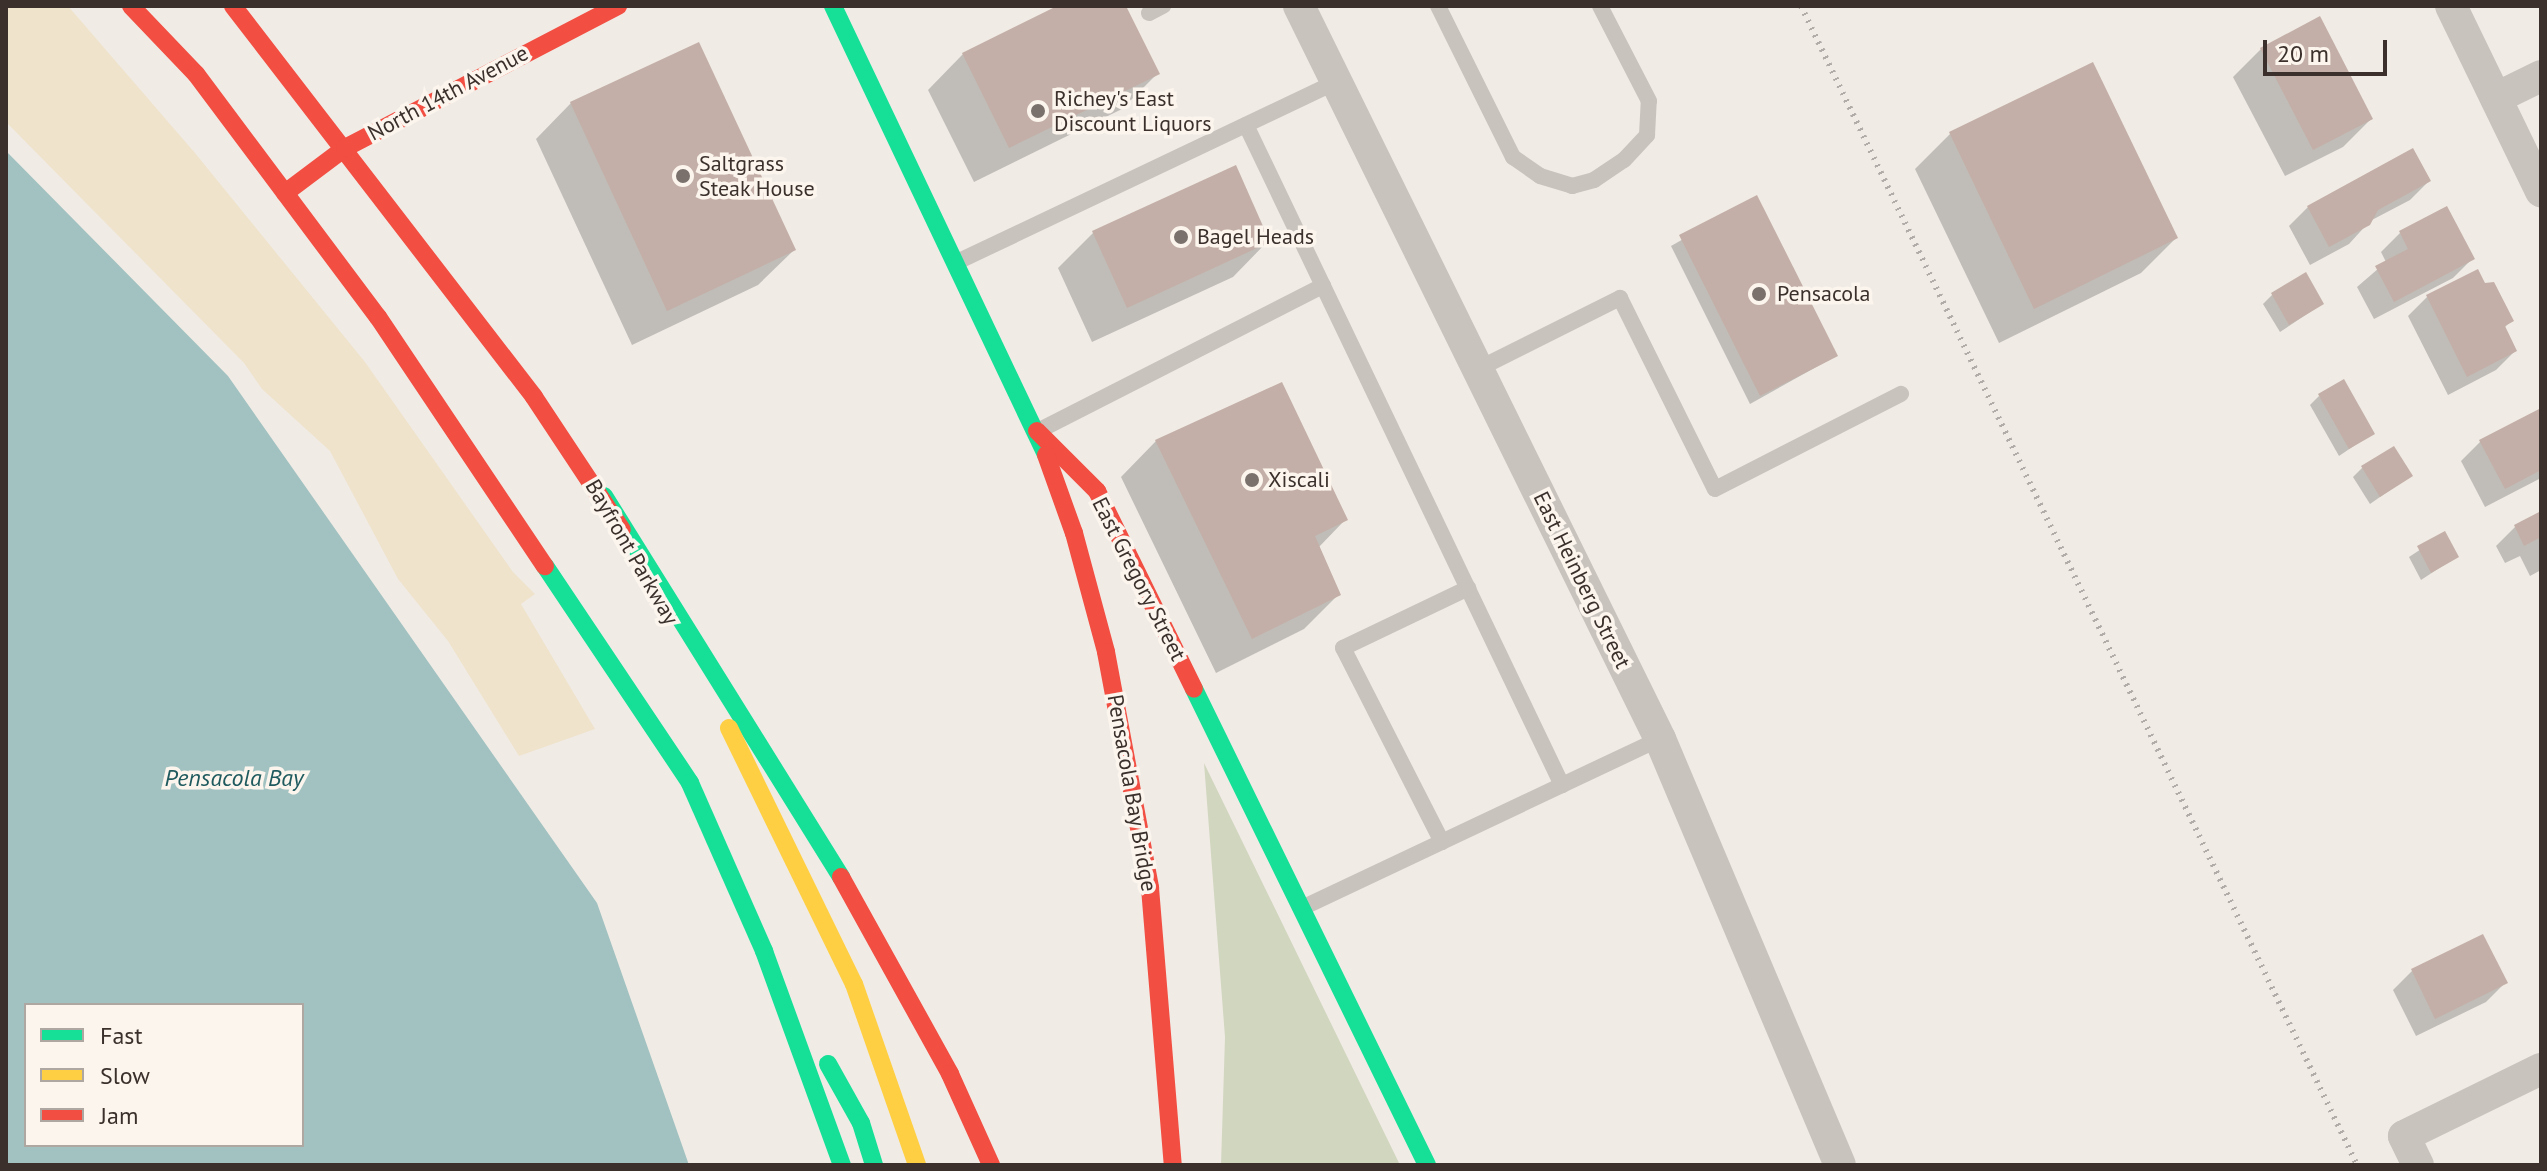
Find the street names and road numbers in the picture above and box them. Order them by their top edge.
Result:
street label: North 14th Avenue [363,40,533,146]
street label: Bayfront Parkway [580,475,684,629]
street label: East Heinberg Street [1528,487,1636,673]
street label: East Gregory Street [1086,493,1192,665]
street label: Pensacola Bay Bridge [1102,692,1162,894]

